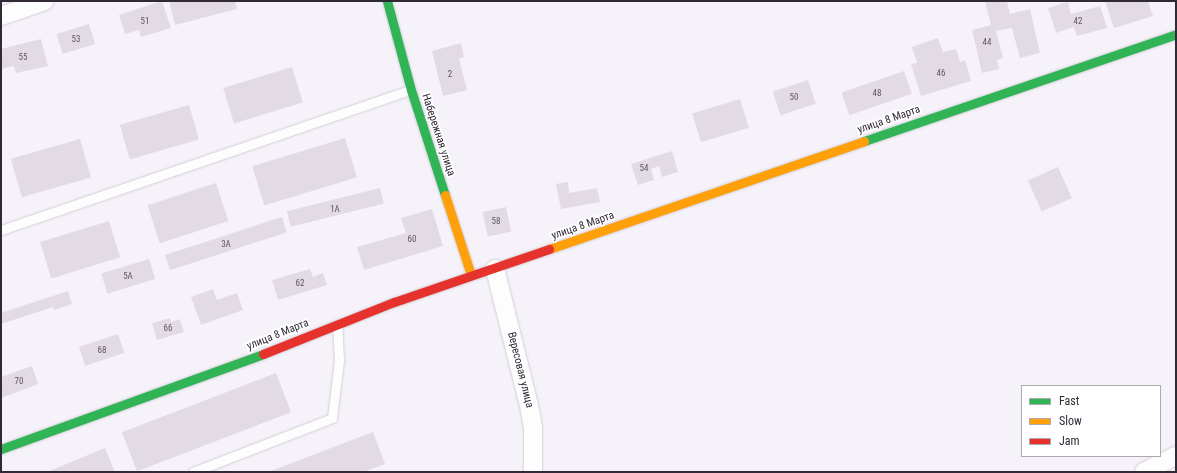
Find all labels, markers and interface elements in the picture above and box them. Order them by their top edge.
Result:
house number: 51 [141,16,149,26]
house number: 42 [1074,16,1082,26]
house number: 53 [72,34,80,44]
house number: 44 [983,37,991,47]
house number: 55 [19,52,27,62]
house number: 46 [937,68,945,78]
house number: 2 [448,69,452,79]
house number: 48 [873,88,881,98]
street label: Набережная улица [418,92,458,178]
house number: 50 [790,92,798,102]
street label: улица 8 Марта [856,103,922,137]
house number: 54 [640,163,648,173]
house number: 1А [330,204,340,214]
street label: улица 8 Марта [550,209,616,243]
house number: 58 [492,216,500,226]
house number: 60 [408,234,416,244]
house number: 3А [221,239,231,249]
house number: 5А [123,271,133,281]
house number: 62 [296,278,304,288]
street label: улица 8 Марта [245,317,311,353]
house number: 66 [164,323,172,333]
street label: Вересовая улица [504,331,536,409]
house number: 68 [98,345,106,355]
house number: 70 [15,376,23,386]
legend [1021,385,1161,457]
text: Fast [1059,394,1079,408]
text: Slow [1059,414,1082,428]
text: Jam [1059,434,1080,448]

